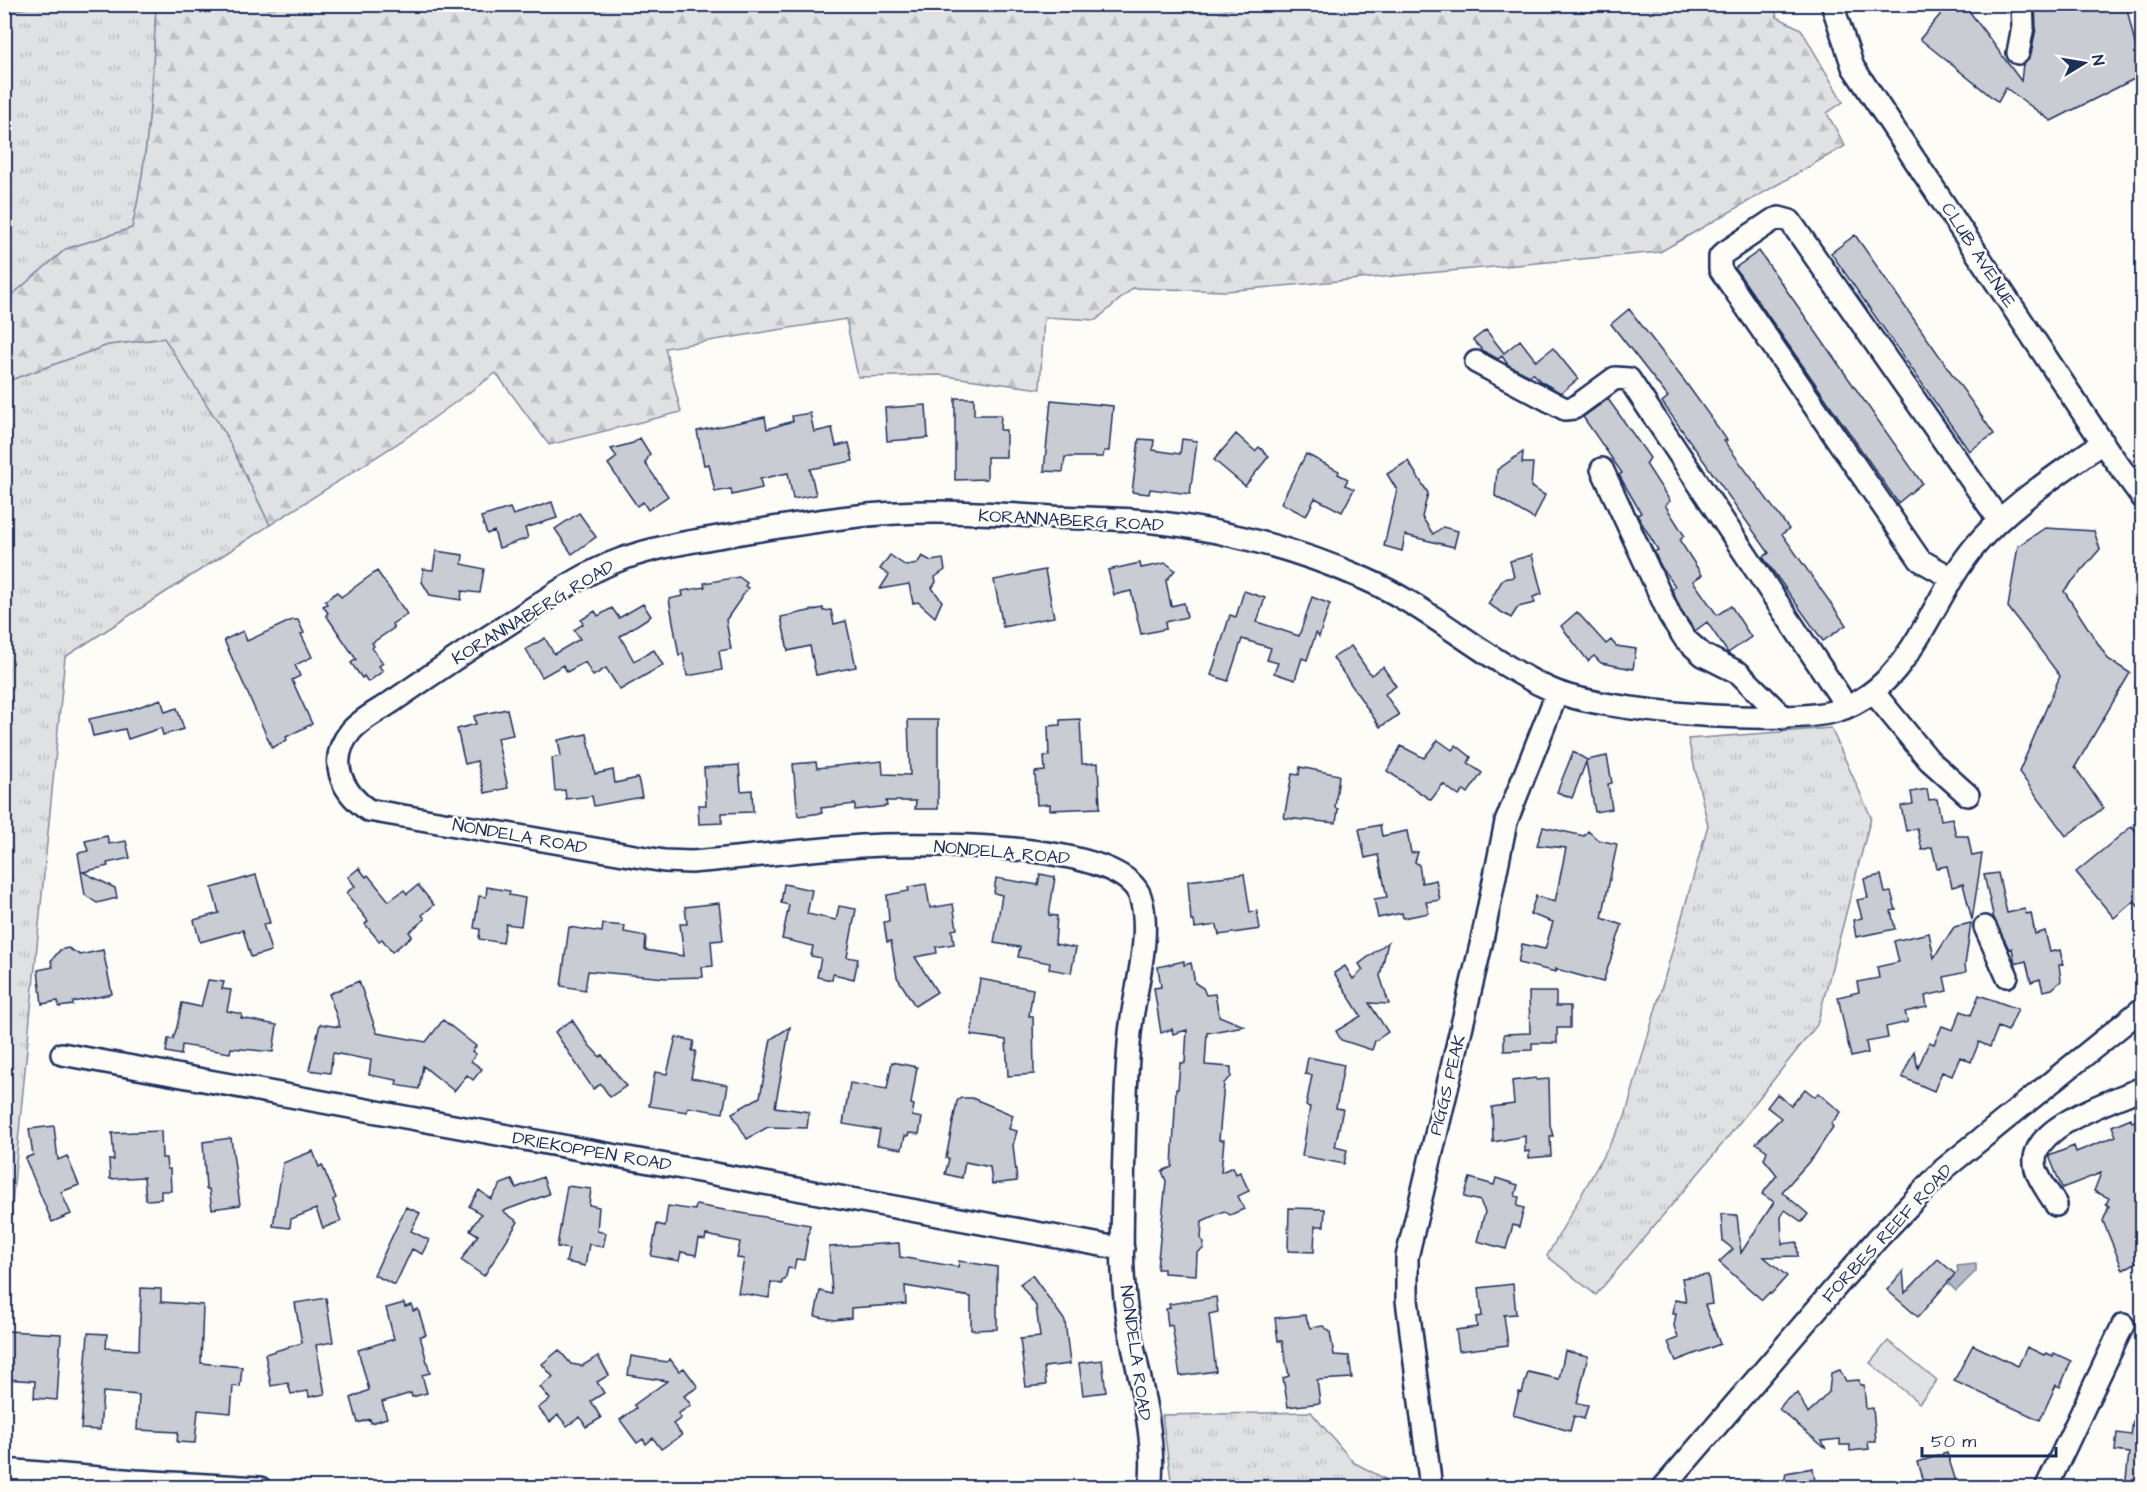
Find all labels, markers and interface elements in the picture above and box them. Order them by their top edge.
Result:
north arrow [2054,33,2114,93]
text: N [2086,53,2109,67]
street label: CLUB AVENUE [1935,198,2022,313]
street label: KORANNABERG ROAD [978,503,1165,538]
street label: KORANNABERG ROAD [447,554,619,671]
street label: NONDELA ROAD [451,812,589,861]
street label: NONDELA ROAD [933,834,1071,871]
street label: PIGGS PEAK [1423,1032,1472,1138]
street label: DRIEKOPPEN ROAD [510,1125,674,1178]
street label: FORBES REEF ROAD [1816,1158,1959,1308]
street label: NONDELA ROAD [1114,1284,1157,1423]
scale bar [1922,1420,2056,1458]
text: 50 m [1931,1429,1976,1454]

